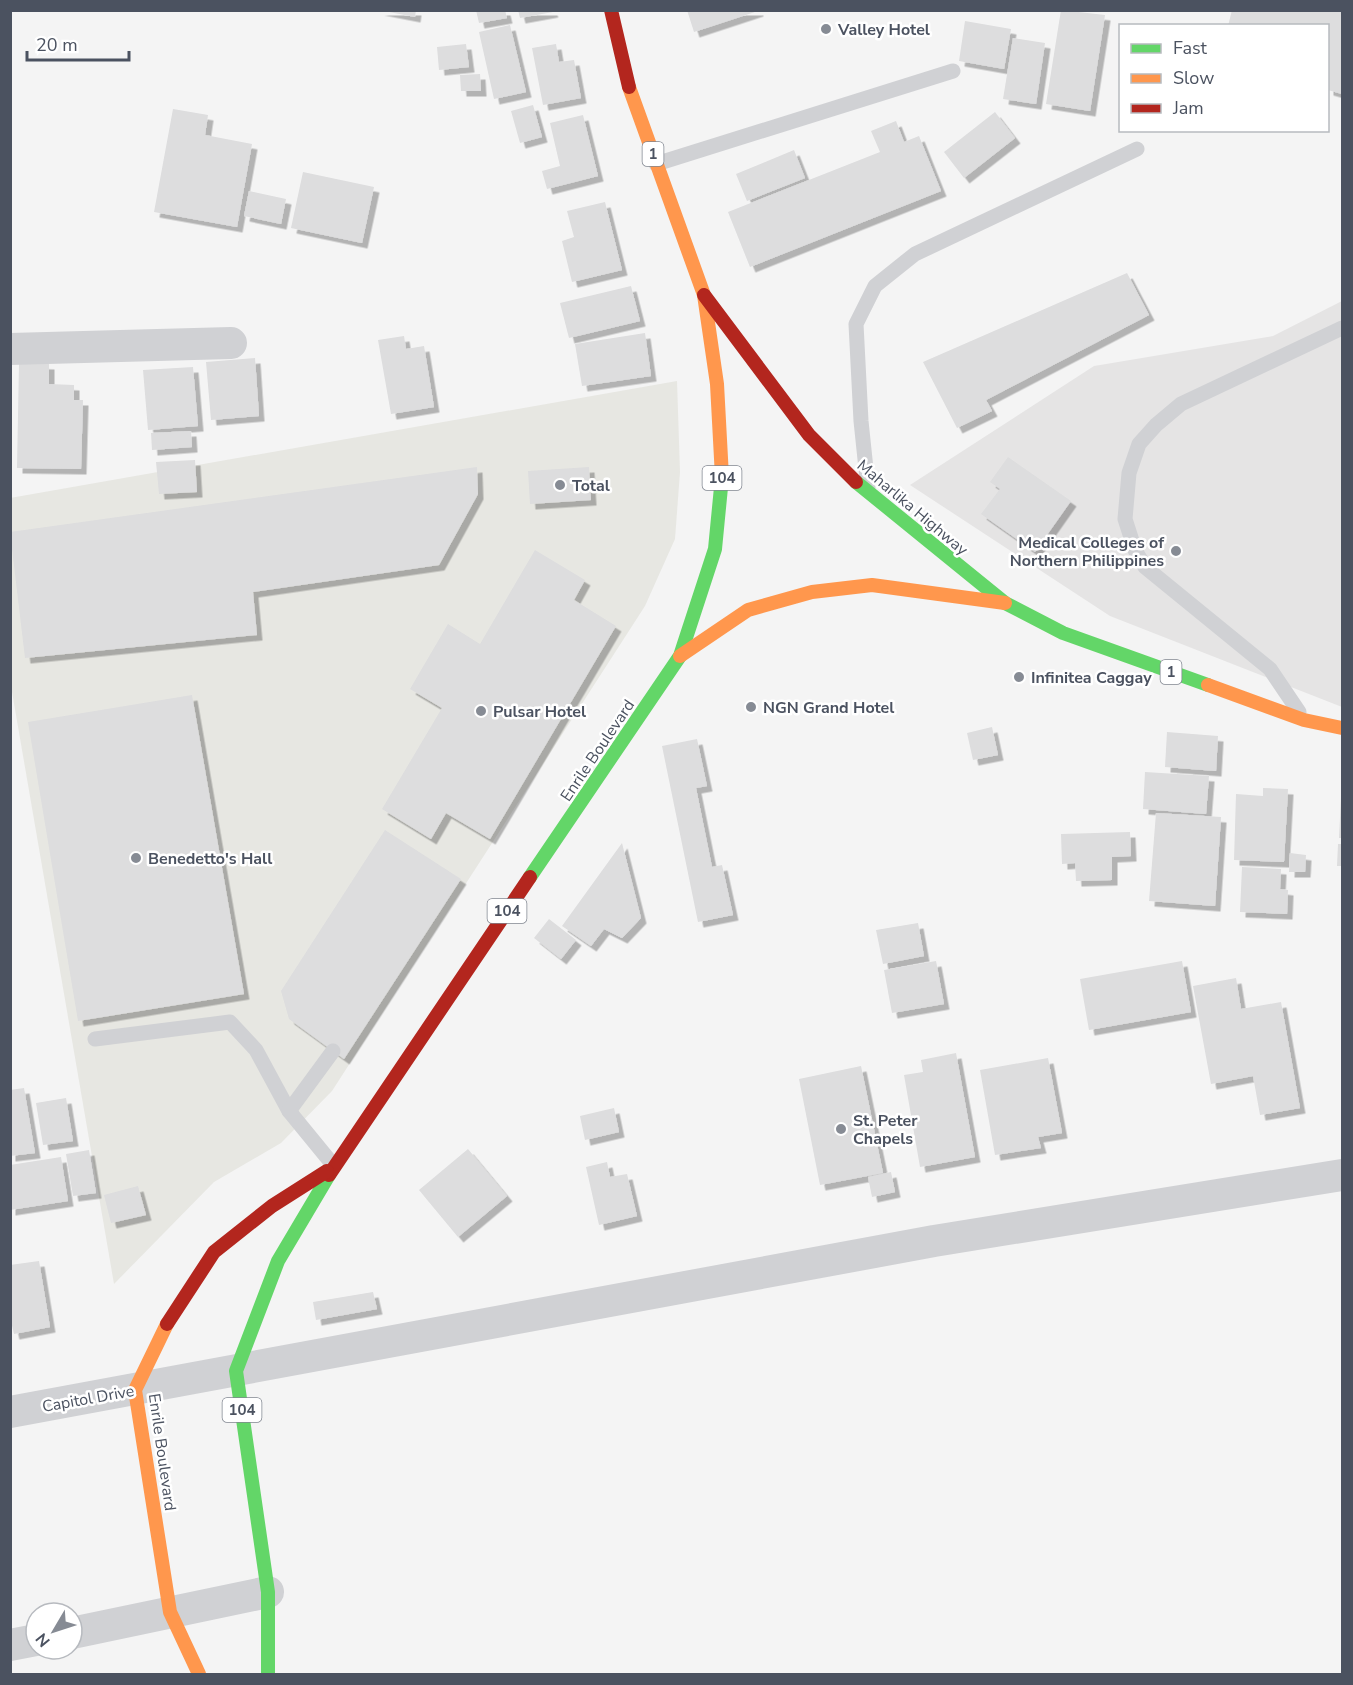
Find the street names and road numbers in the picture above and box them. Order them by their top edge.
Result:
road number: 1 [642,142,664,166]
street label: Maharlika Highway [852,455,973,561]
road number: 104 [702,466,742,490]
road number: 1 [1160,660,1182,684]
street label: Enrile Boulevard [556,695,640,806]
road number: 104 [488,899,526,923]
street label: Capitol Drive [40,1380,136,1418]
street label: Enrile Boulevard [143,1392,181,1512]
road number: 104 [222,1398,262,1422]

